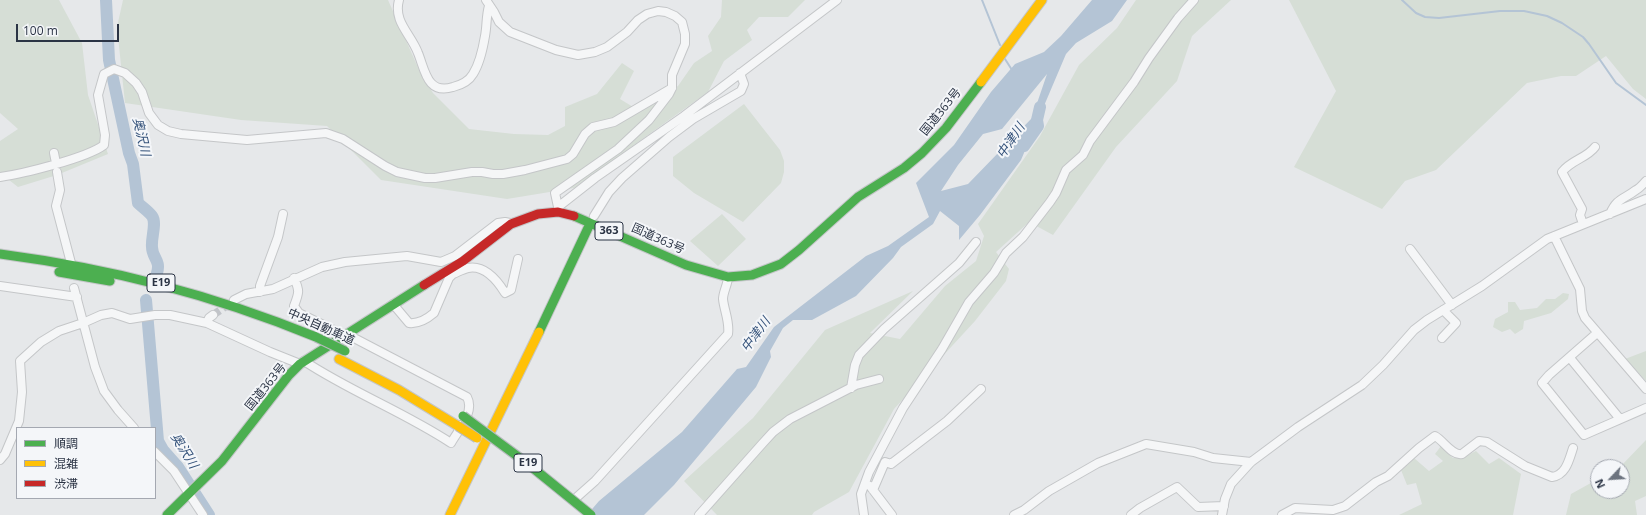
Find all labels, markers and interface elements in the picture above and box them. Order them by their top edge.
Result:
scale bar [18,16,121,42]
text: 100 m [23,22,58,39]
street label: 国道363号 [918,85,964,139]
water label: 奥沢川 [129,116,153,158]
water label: 中津川 [994,120,1028,162]
street label: 国道363号 [629,221,687,257]
road number: 363 [595,222,623,240]
road number: E19 [147,274,175,292]
street label: 中央自動車道 [285,306,357,348]
water label: 中津川 [738,315,774,355]
street label: 国道363号 [243,360,289,414]
legend [16,427,156,499]
water label: 奥沢川 [167,430,201,472]
text: 順調 [54,435,78,452]
road number: E19 [514,454,542,472]
text: 混雑 [54,455,78,472]
north arrow [1590,459,1630,499]
text: 渋滞 [54,475,78,492]
text: N [1591,477,1608,491]

